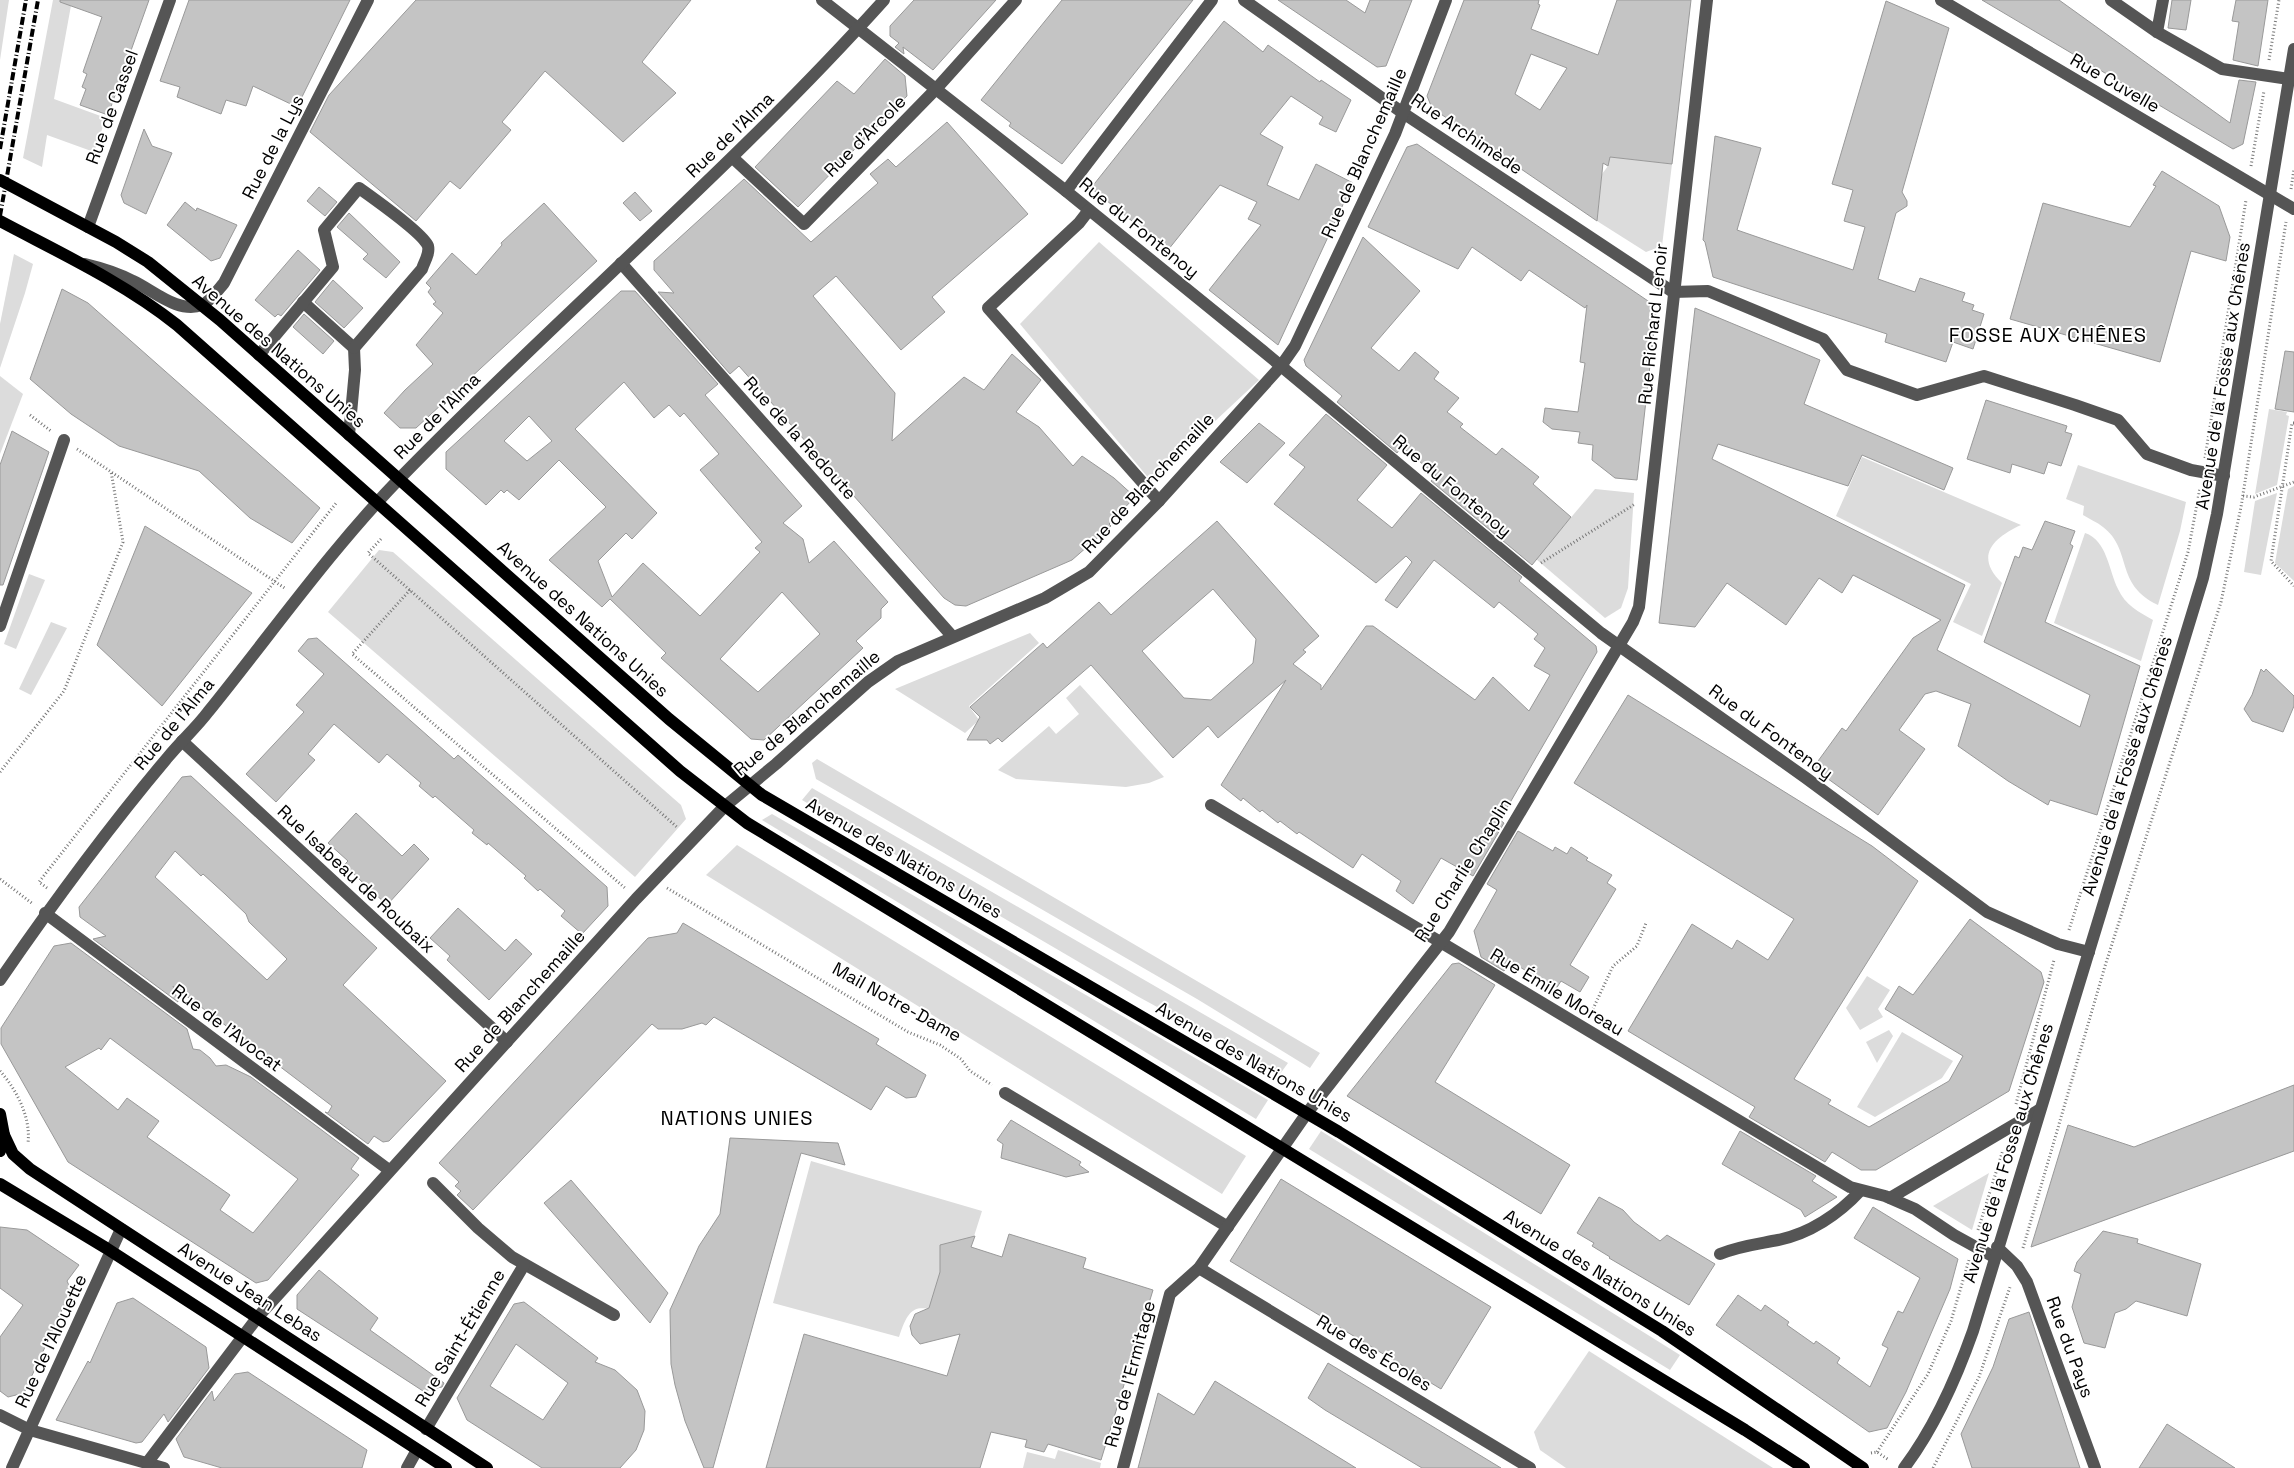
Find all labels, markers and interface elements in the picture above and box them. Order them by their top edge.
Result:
street label: Rue de Cassel [80,46,143,167]
street label: Rue Cuvelle [2066,48,2164,117]
street label: Rue de Blanchemaille [1316,64,1412,242]
street label: Rue de l'Alma [681,87,778,182]
street label: Rue Archimède [1407,88,1528,179]
street label: Rue d'Arcole [819,90,911,182]
street label: Rue de la Lys [236,91,309,203]
street label: Rue du Fontenoy [1074,172,1204,283]
street label: Avenue de la Fosse aux Chênes [2190,241,2255,511]
street label: Rue Richard Lenoir [1633,242,1672,406]
street label: Avenue des Nations Unies [188,269,371,432]
district label: FOSSE AUX CHÊNES [1949,322,2147,348]
street label: Rue de l'Alma [388,367,485,464]
street label: Rue de la Redoute [739,371,862,504]
street label: Rue de Blanchemaille [1076,407,1219,558]
street label: Rue du Fontenoy [1388,429,1516,542]
street label: Avenue des Nations Unies [493,536,674,702]
street label: Avenue de la Fosse aux Chênes [2076,633,2177,898]
street label: Rue de Blanchemaille [729,645,885,781]
street label: Rue de l'Alma [128,673,219,775]
street label: Rue du Fontenoy [1705,679,1838,784]
street label: Avenue des Nations Unies [802,792,1006,923]
street label: Rue Charlie Chaplin [1409,793,1516,946]
street label: Rue Isabeau de Roubaix [273,800,440,958]
street label: Rue de Blanchemaille [449,924,590,1077]
street label: Rue Émile Moreau [1486,942,1628,1041]
street label: Mail Notre-Dame [829,957,966,1047]
street label: Rue de l'Avocat [168,979,287,1077]
street label: Avenue des Nations Unies [1152,996,1356,1127]
street label: Avenue de la Fosse aux Chênes [1957,1020,2058,1285]
district label: NATIONS UNIES [660,1105,814,1131]
street label: Avenue des Nations Unies [1500,1204,1701,1341]
street label: Avenue Jean Lebas [174,1236,327,1347]
street label: Rue Saint-Étienne [409,1265,510,1411]
street label: Rue de l'Alouette [9,1270,92,1411]
street label: Rue du Pays [2042,1293,2099,1401]
street label: Rue de l'Ermitage [1099,1298,1160,1450]
street label: Rue des Écoles [1312,1309,1436,1396]

